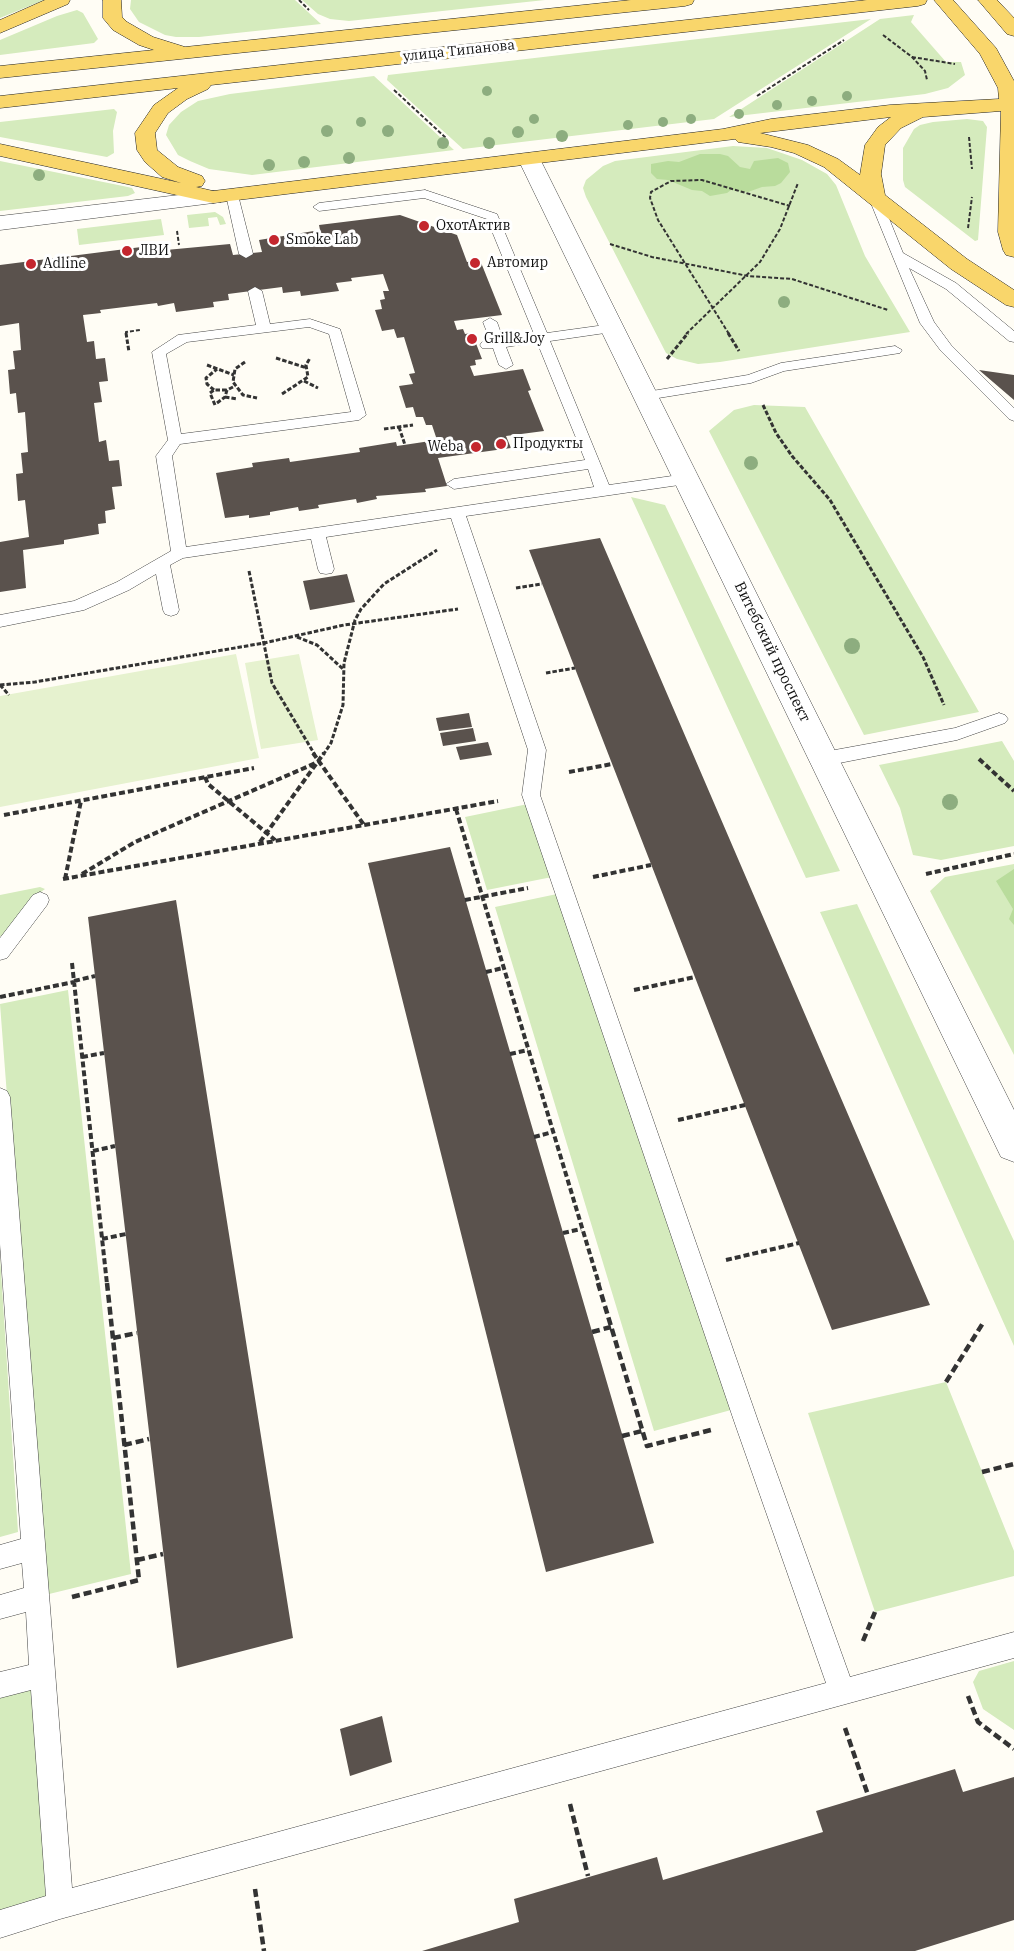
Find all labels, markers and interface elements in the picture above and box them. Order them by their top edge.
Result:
street label: улица Типанова [402,37,516,65]
place label: ОхотАктив [436,218,510,234]
marker: ОхотАктив [417,219,431,233]
place label: Smoke Lab [286,232,358,248]
marker: Smoke Lab [267,233,281,247]
place label: ЛВИ [139,243,169,259]
marker: ЛВИ [120,244,134,258]
place label: Автомир [487,255,548,271]
place label: Adline [43,256,86,272]
marker: Автомир [468,256,482,270]
marker: Adline [24,257,38,271]
place label: Grill&Joy [484,331,545,347]
marker: Grill&Joy [465,332,479,346]
place label: Продукты [513,436,583,452]
marker: Продукты [494,437,508,451]
place label: Weba [427,439,464,455]
marker: Weba [469,440,483,454]
street label: Витебский проспект [730,579,814,725]

